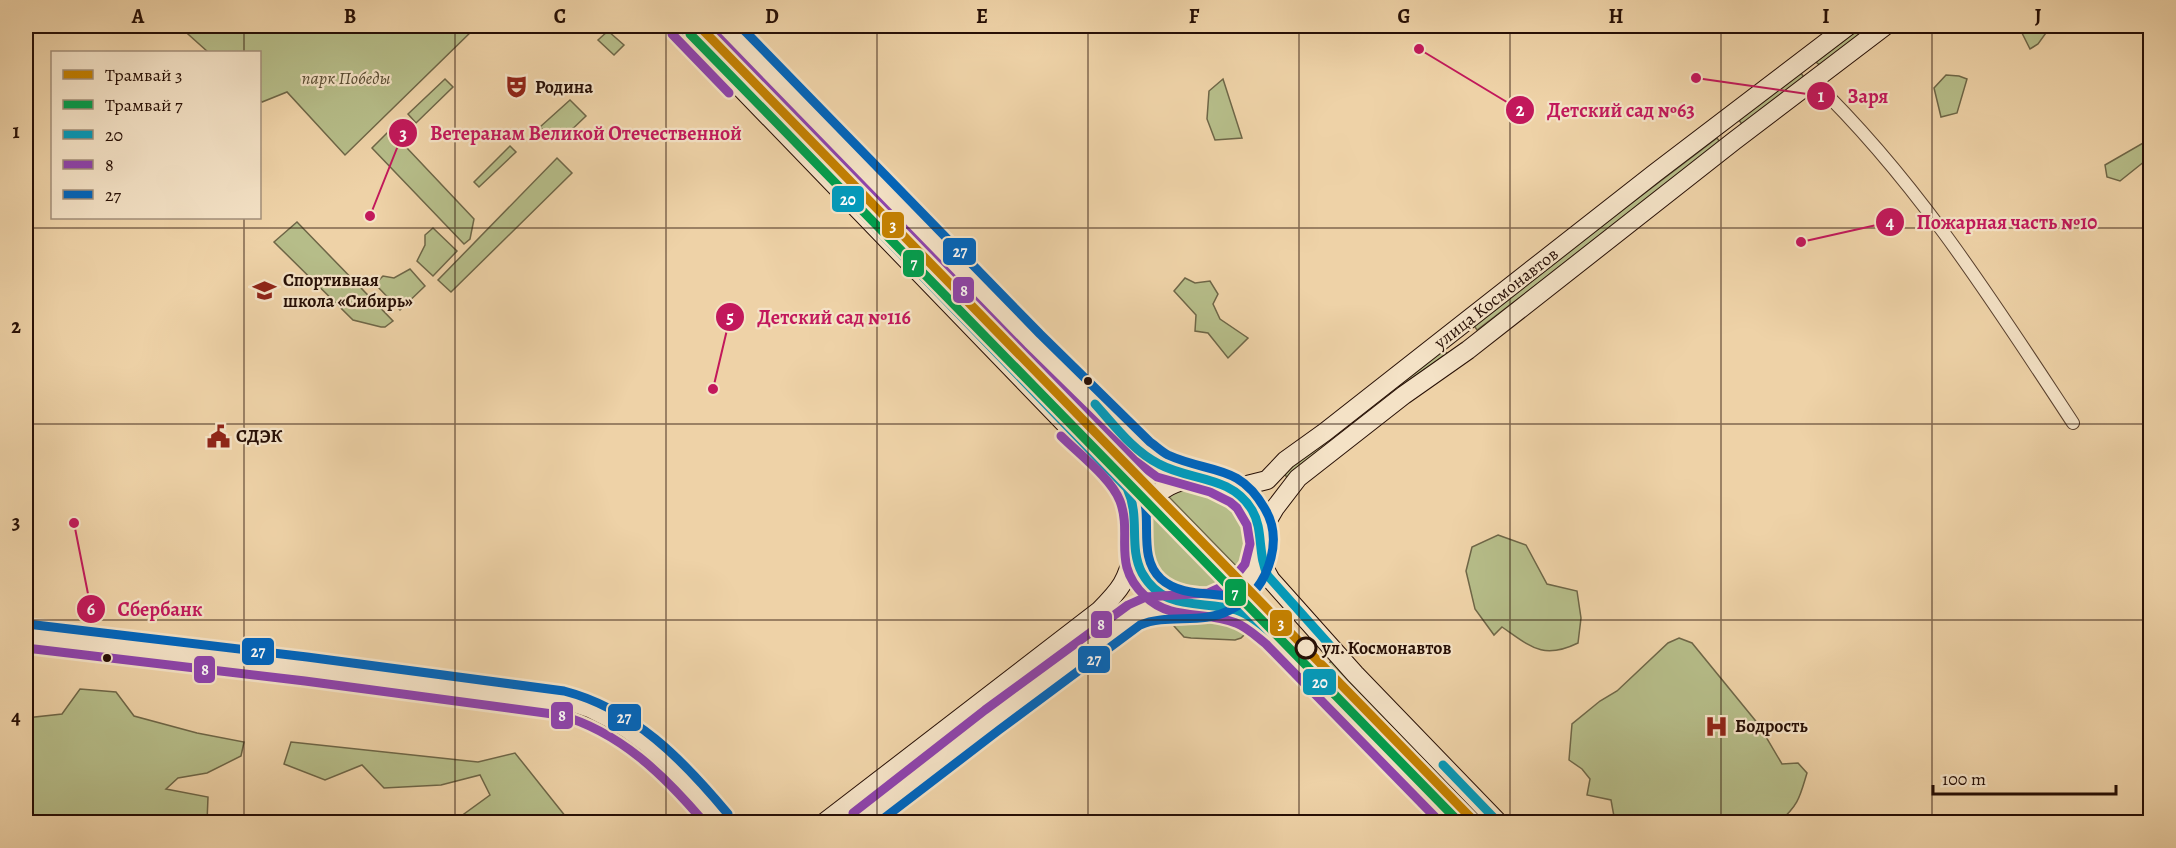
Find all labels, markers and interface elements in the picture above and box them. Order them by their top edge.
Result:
text: A [131,3,145,30]
text: B [344,3,356,30]
text: C [554,3,566,30]
text: D [765,3,779,30]
text: E [976,3,988,30]
text: F [1189,3,1200,30]
text: G [1397,3,1411,30]
text: H [1609,3,1624,30]
text: I [1822,3,1830,30]
text: J [2035,3,2042,30]
legend [51,51,261,219]
text: Трамвай 3 [105,63,183,87]
park label: парк Победы [302,66,391,90]
theatre icon: Родина [504,74,530,100]
place label: Родина [535,75,593,99]
callout: Заря [1806,77,1901,115]
text: Заря [1848,83,1888,110]
text: 1 [1818,84,1825,108]
callout: Детский сад №63 [1505,91,1707,129]
text: Трамвай 7 [105,93,183,117]
text: Детский сад №63 [1547,97,1695,124]
text: 2 [1516,98,1525,122]
callout: Ветеранам Великой Отечественной [388,114,754,152]
text: 1 [12,118,20,145]
text: Ветеранам Великой Отечественной [430,120,742,147]
text: 3 [399,122,407,146]
text: 20 [105,123,123,147]
text: 8 [105,153,114,177]
text: 27 [105,183,122,207]
line badge: 20 [831,185,865,213]
text: 20 [840,189,856,211]
callout: Пожарная часть №10 [1875,203,2110,241]
text: Пожарная часть №10 [1917,209,2097,236]
text: 4 [1886,210,1895,234]
line badge: 3 [881,211,905,239]
text: 3 [890,215,897,237]
line badge: 27 [942,237,977,266]
text: 27 [953,241,967,263]
street label: улица Космонавтов [1428,242,1563,355]
line badge: 7 [902,249,925,278]
text: 7 [911,253,918,275]
place label: Спортивная школа «Сибирь» [283,268,413,313]
line badge: 8 [952,276,975,304]
school or university icon: Спортивная школа «Сибирь» [252,277,278,303]
text: 8 [960,280,968,302]
callout: Детский сад №116 [715,298,923,336]
text: Детский сад №116 [757,304,911,331]
text: 5 [726,305,734,329]
text: 2 [11,313,21,340]
unlabelled marker [1082,375,1094,387]
public building icon: СДЭК [205,423,231,449]
place label: СДЭК [236,424,283,448]
text: 3 [12,509,20,536]
line badge: 7 [1224,578,1247,607]
text: 7 [1232,583,1239,605]
callout: Сбербанк [76,590,215,628]
text: Сбербанк [117,596,203,623]
text: 6 [87,597,95,621]
line badge: 3 [1269,609,1293,637]
line badge: 8 [1090,610,1113,639]
text: 3 [1278,613,1285,635]
text: 8 [1097,614,1105,636]
place label: ул. Космонавтов [1321,636,1451,660]
line badge: 27 [241,637,275,666]
marker: ул. Космонавтов [1295,637,1317,659]
text: 27 [251,641,265,663]
line badge: 27 [1077,645,1111,674]
text: 27 [1087,649,1101,671]
unlabelled marker [101,652,113,664]
line badge: 8 [193,655,216,684]
text: 8 [201,659,209,681]
line badge: 20 [1302,668,1337,696]
text: 20 [1312,672,1328,694]
line badge: 8 [550,701,574,730]
line badge: 27 [607,703,642,732]
text: 4 [11,704,21,731]
text: 8 [558,705,566,727]
text: 27 [617,707,631,729]
hospital icon: Бодрость [1704,713,1730,739]
place label: Бодрость [1735,714,1808,738]
scale bar [1933,758,2116,796]
text: 100 m [1942,767,1986,791]

